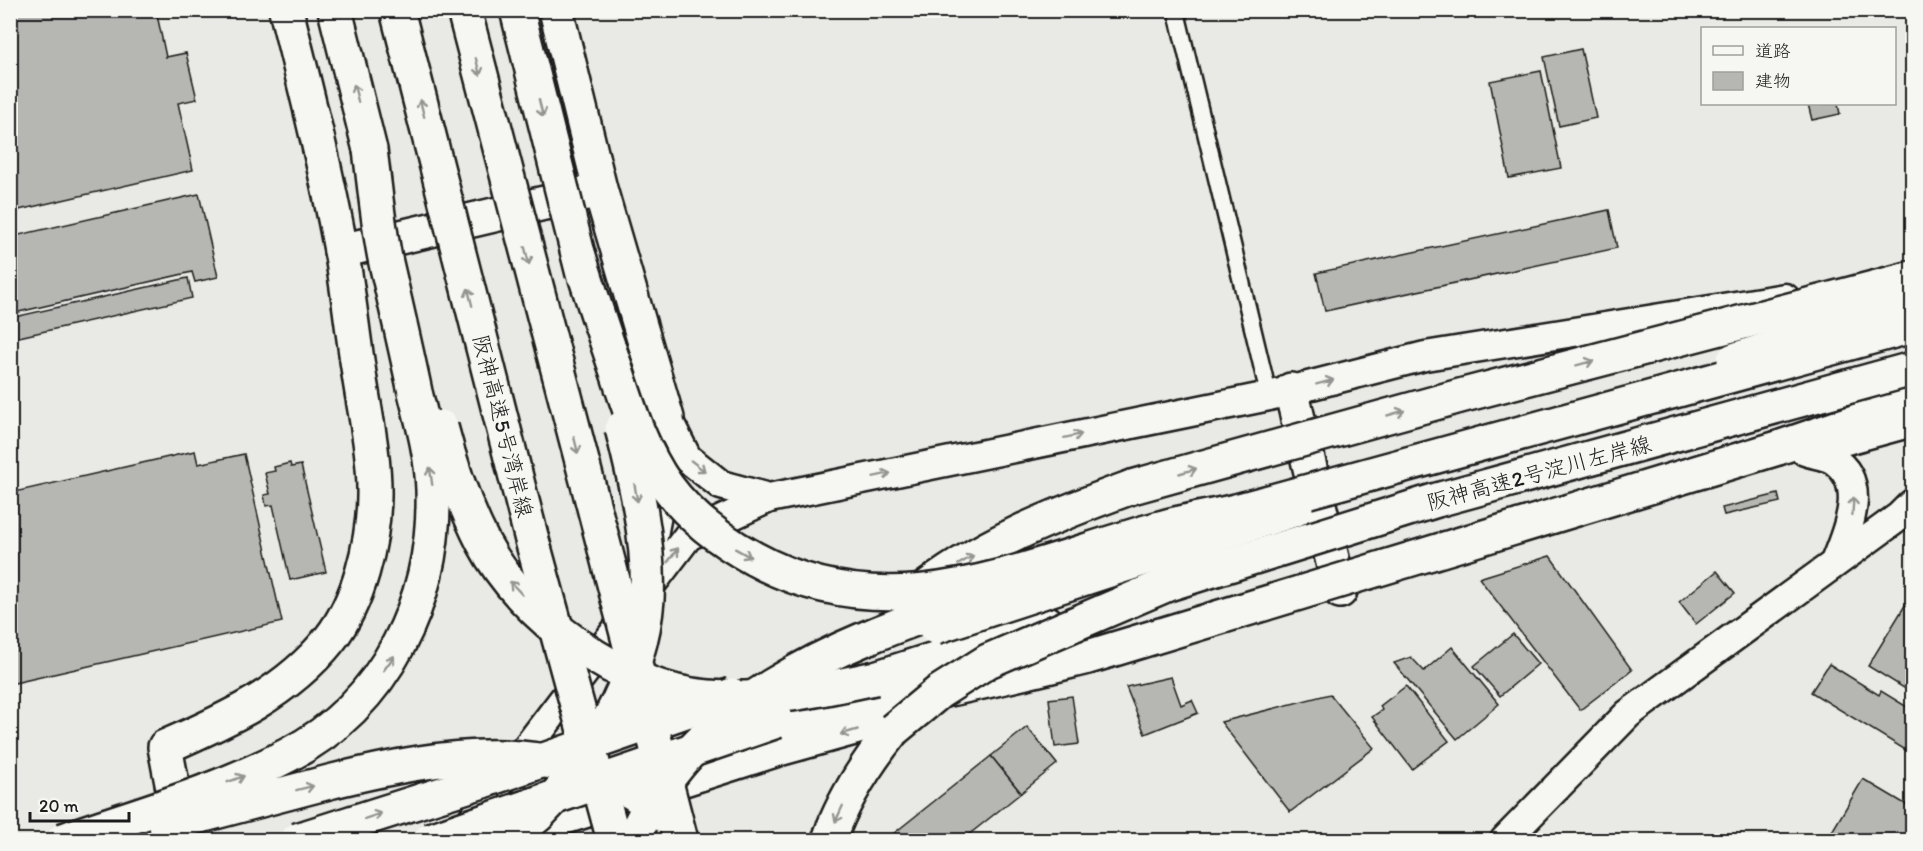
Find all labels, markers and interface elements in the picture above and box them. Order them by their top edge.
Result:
legend [1701,27,1896,105]
text: 道路 [1755,40,1791,62]
one-way arrow [473,57,485,76]
text: 建物 [1755,70,1791,92]
one-way arrow [349,84,361,103]
one-way arrow [536,98,548,117]
one-way arrow [416,99,427,118]
one-way arrow [522,246,534,265]
one-way arrow [464,288,475,307]
street label: 阪神高速5号湾岸線 [467,332,539,520]
one-way arrow [1575,357,1594,368]
one-way arrow [1315,375,1334,387]
one-way arrow [1386,407,1405,418]
one-way arrow [1063,430,1082,441]
street label: 阪神高速2号淀川左岸線 [1424,430,1654,516]
one-way arrow [571,435,582,454]
one-way arrow [689,460,705,473]
one-way arrow [1178,465,1197,476]
one-way arrow [425,466,436,486]
one-way arrow [872,469,891,480]
one-way arrow [631,483,642,503]
one-way arrow [1847,497,1858,517]
one-way arrow [667,548,679,564]
one-way arrow [734,548,752,559]
one-way arrow [957,553,974,565]
one-way arrow [509,581,523,596]
one-way arrow [383,655,395,671]
one-way arrow [839,727,858,738]
one-way arrow [227,772,245,783]
one-way arrow [295,782,314,794]
scale bar [30,785,129,823]
text: 20 m [39,795,79,817]
one-way arrow [833,805,845,823]
one-way arrow [363,810,382,821]

